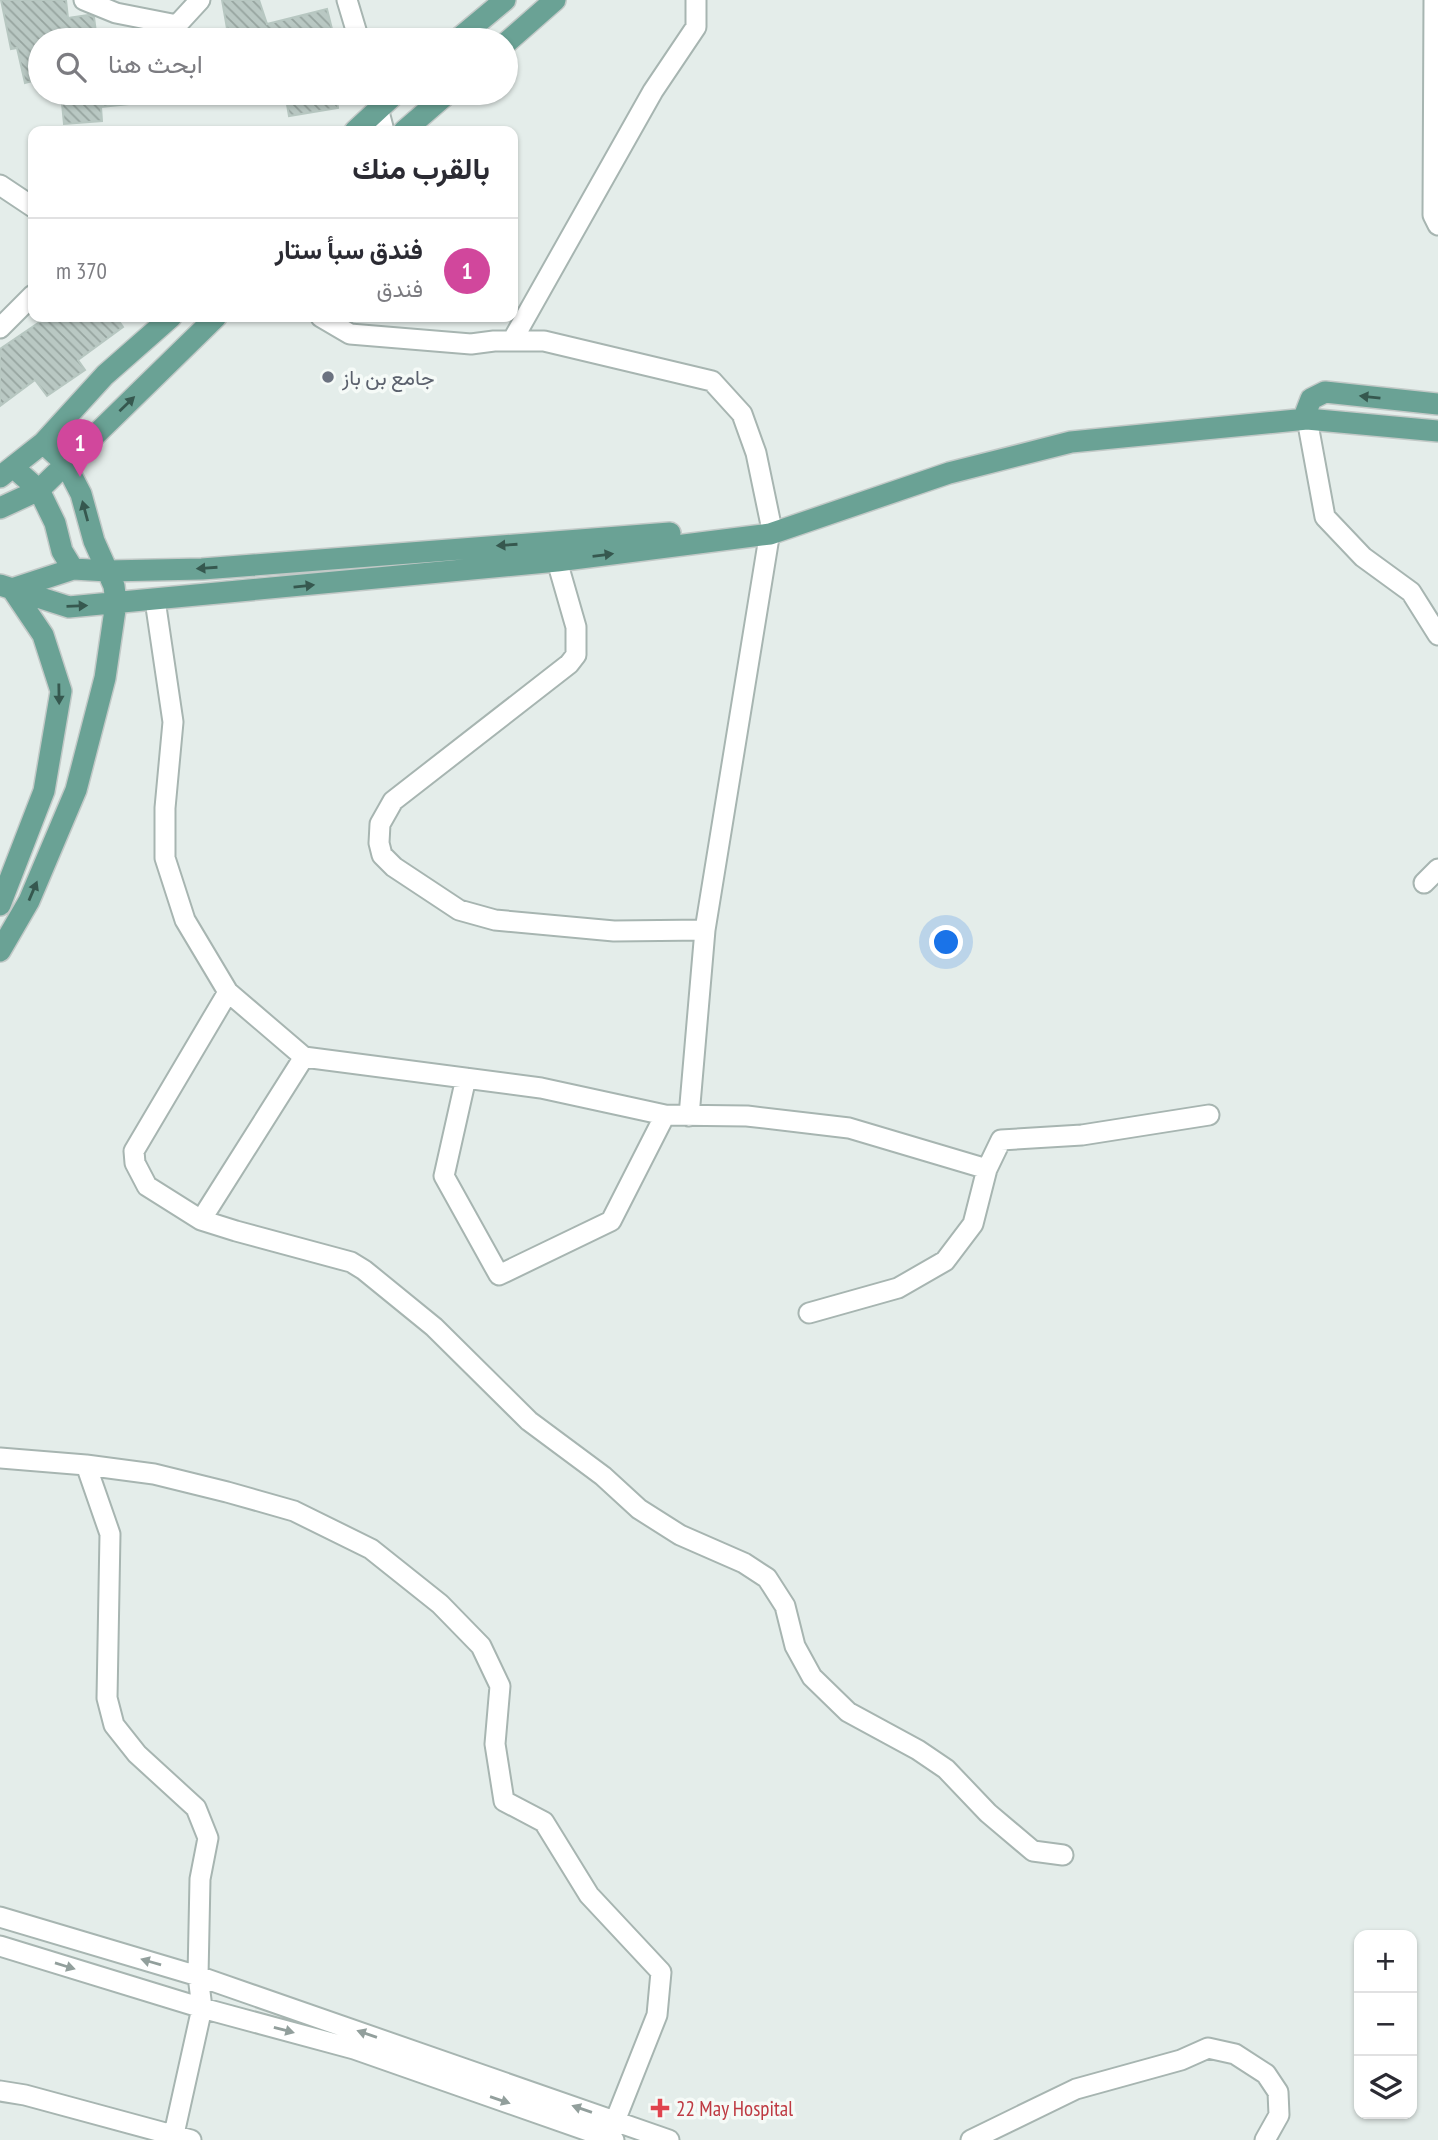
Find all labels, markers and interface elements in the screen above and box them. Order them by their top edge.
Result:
search box [28,28,518,105]
text: ابحث هنا [108,47,203,80]
icon: search [52,48,90,86]
text: بالقرب منك [352,148,490,187]
text: فندق سبأ ستار [275,233,423,266]
text: 370 m [56,256,107,285]
text: 1 [462,256,473,285]
text: فندق [377,274,423,303]
place label: جامع بن باز [341,364,435,392]
marker: جامع بن باز [320,369,336,385]
one-way arrow [1359,391,1381,402]
one-way arrow [118,396,135,412]
pin: 1 [57,419,103,477]
one-way arrow [79,500,90,522]
one-way arrow [496,540,518,551]
one-way arrow [592,549,614,560]
one-way arrow [196,563,218,574]
one-way arrow [293,580,315,591]
one-way arrow [67,600,89,611]
one-way arrow [53,683,64,705]
one-way arrow [27,881,39,901]
your location [929,925,963,959]
map controls [1354,1930,1417,2119]
button: + [1354,1930,1417,1993]
one-way arrow [141,1956,162,1966]
one-way arrow [55,1962,76,1972]
button: − [1354,1993,1417,2056]
one-way arrow [273,2025,295,2036]
one-way arrow [356,2028,377,2039]
button: layers [1354,2056,1417,2119]
one-way arrow [489,2095,510,2106]
place label: 22 May Hospital [676,2095,793,2122]
marker: 22 May Hospital [650,2098,670,2118]
one-way arrow [571,2104,592,2115]

